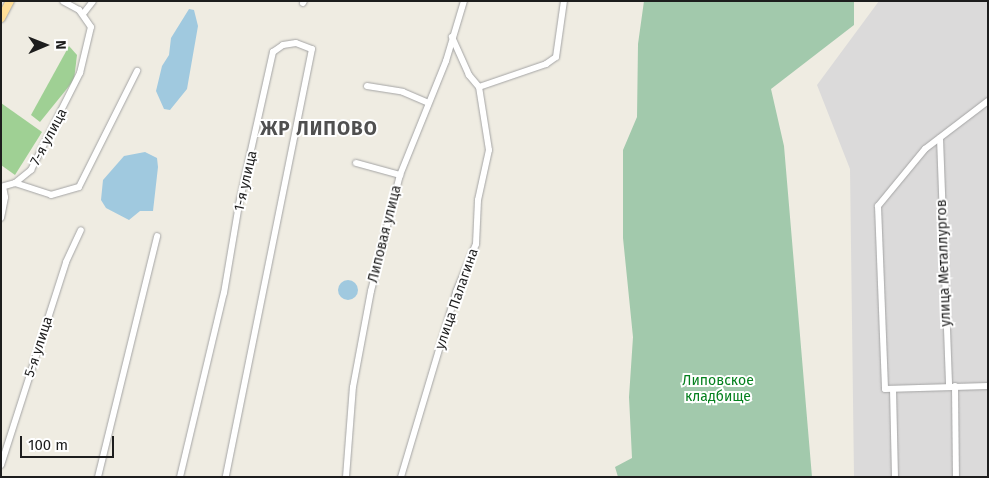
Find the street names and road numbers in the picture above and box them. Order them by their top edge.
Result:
street label: 7-я улица [27,106,71,168]
street label: 1-я улица [231,149,261,213]
street label: Липовая улица [365,184,405,284]
street label: улица Металлургов [933,199,955,327]
street label: улица Палагина [432,246,482,352]
street label: 5-я улица [21,315,57,379]

